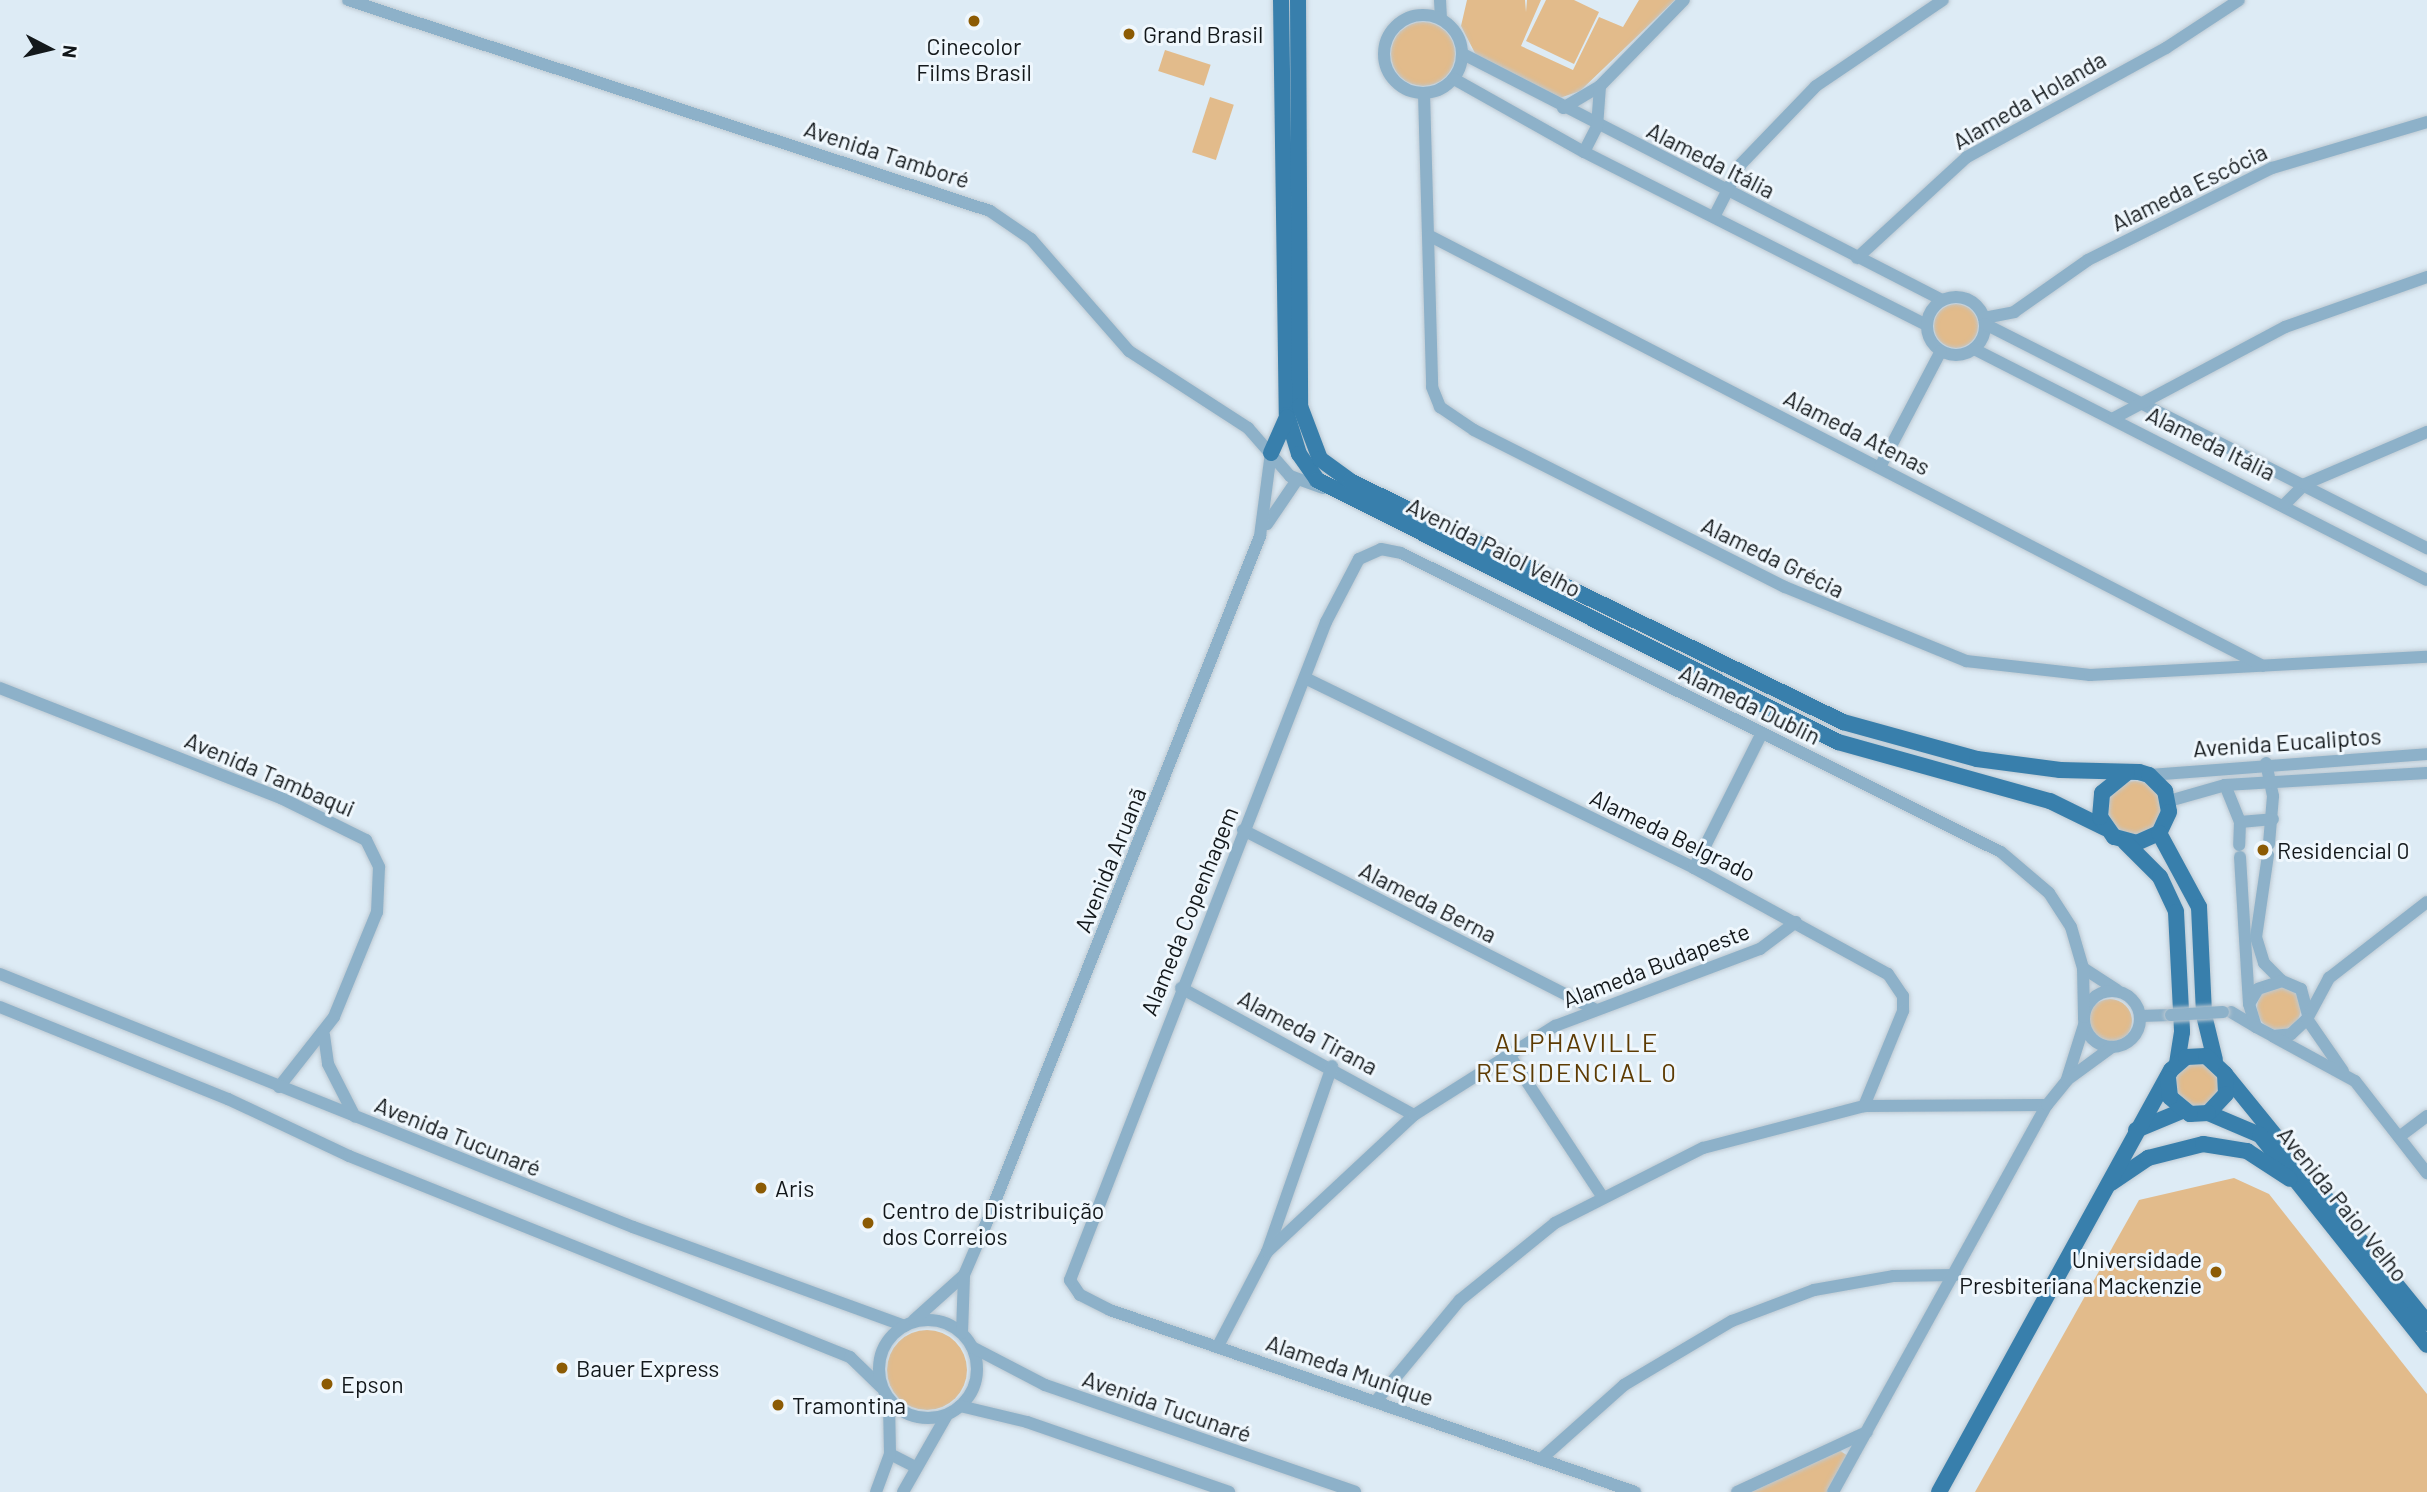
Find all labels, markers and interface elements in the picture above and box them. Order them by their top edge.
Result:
marker: Cinecolor Films Brasil [966,13,982,29]
north arrow [14,14,84,84]
place label: Grand Brasil [1143,20,1263,48]
marker: Grand Brasil [1121,26,1137,42]
place label: Cinecolor Films Brasil [916,32,1032,86]
text: N [58,44,83,59]
street label: Alameda Holanda [1948,45,2110,155]
street label: Avenida Tamboré [801,114,973,194]
street label: Alameda Itália [1642,116,1780,204]
street label: Alameda Escócia [2107,137,2271,237]
street label: Alameda Atenas [1779,383,1935,481]
street label: Alameda Itália [2142,400,2280,486]
street label: Avenida Paiol Velho [1402,491,1586,603]
street label: Alameda Grécia [1697,511,1849,603]
street label: Alameda Dublin [1675,658,1825,750]
street label: Avenida Eucaliptos [2192,722,2382,762]
street label: Avenida Tambaqui [181,726,359,822]
street label: Alameda Belgrado [1586,783,1760,887]
street label: Avenida Aruanã [1068,784,1152,936]
street label: Alameda Copenhagem [1135,803,1243,1019]
place label: Residencial 0 [2277,836,2410,864]
marker: Residencial 0 [2255,842,2271,858]
street label: Alameda Berna [1355,856,1501,948]
street label: Alameda Budapeste [1559,917,1753,1013]
street label: Alameda Tirana [1234,984,1382,1080]
district label: ALPHAVILLE RESIDENCIAL 0 [1478,1026,1676,1088]
street label: Avenida Tucunaré [371,1090,545,1182]
street label: Avenida Paiol Velho [2272,1121,2414,1287]
place label: Aris [775,1174,814,1202]
marker: Aris [753,1180,769,1196]
place label: Centro de Distribuição dos Correios [882,1196,1104,1250]
marker: Centro de Distribuição dos Correios [860,1215,876,1231]
place label: Universidade Presbiteriana Mackenzie [1959,1245,2202,1299]
marker: Universidade Presbiteriana Mackenzie [2208,1264,2224,1280]
street label: Alameda Munique [1263,1328,1437,1412]
place label: Bauer Express [576,1354,719,1382]
marker: Bauer Express [554,1360,570,1376]
street label: Avenida Tucunaré [1079,1364,1255,1448]
place label: Epson [341,1370,404,1398]
marker: Epson [319,1376,335,1392]
place label: Tramontina [792,1391,906,1419]
marker: Tramontina [770,1397,786,1413]

